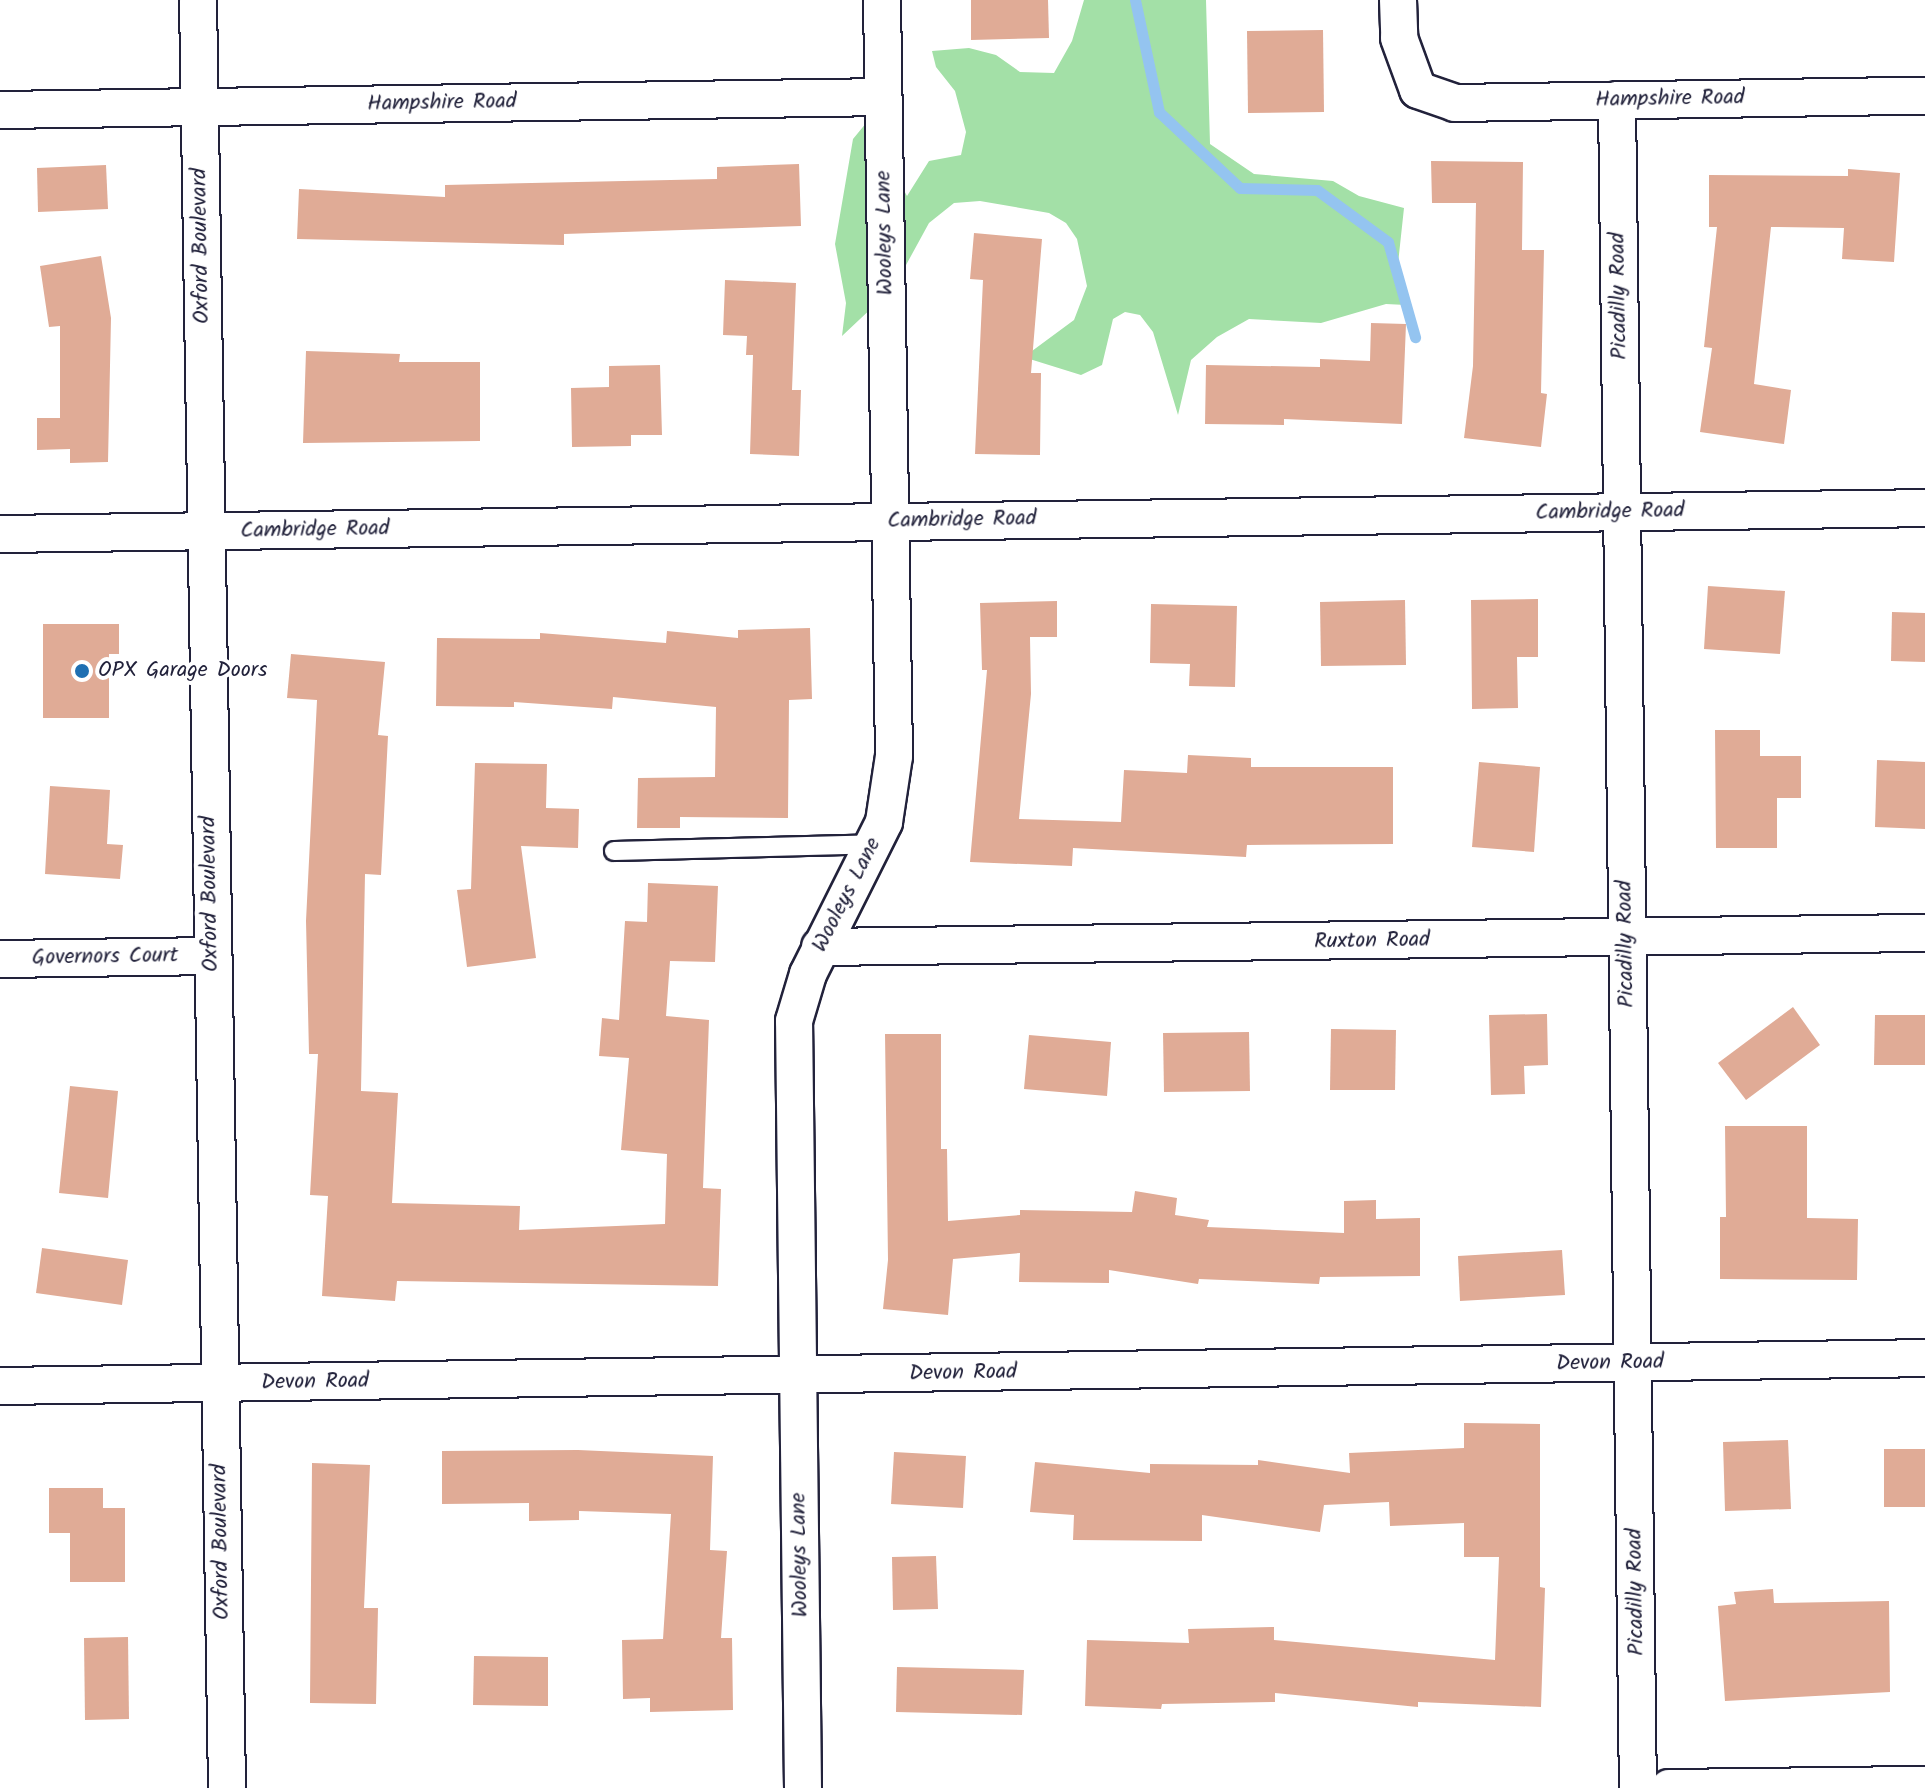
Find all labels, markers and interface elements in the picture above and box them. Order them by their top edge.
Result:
street label: Hampshire Road [1595,84,1745,114]
street label: Hampshire Road [367,88,517,118]
street label: Oxford Boulevard [186,168,216,324]
street label: Wooleys Lane [871,170,899,296]
street label: Picadilly Road [1605,232,1633,360]
street label: Cambridge Road [1535,497,1685,527]
street label: Cambridge Road [887,505,1037,535]
street label: Cambridge Road [240,515,390,545]
place label: OPX Garage Doors [98,658,267,684]
marker: OPX Garage Doors [73,662,91,680]
street label: Oxford Boulevard [195,816,225,972]
street label: Wooleys Lane [807,833,887,957]
street label: Picadilly Road [1612,880,1640,1008]
street label: Ruxton Road [1314,927,1430,955]
street label: Governors Court [31,943,179,971]
street label: Devon Road [1556,1349,1664,1377]
street label: Devon Road [909,1359,1017,1387]
street label: Devon Road [261,1368,369,1396]
street label: Oxford Boulevard [206,1464,236,1620]
street label: Wooleys Lane [786,1492,814,1618]
street label: Picadilly Road [1622,1528,1650,1656]

